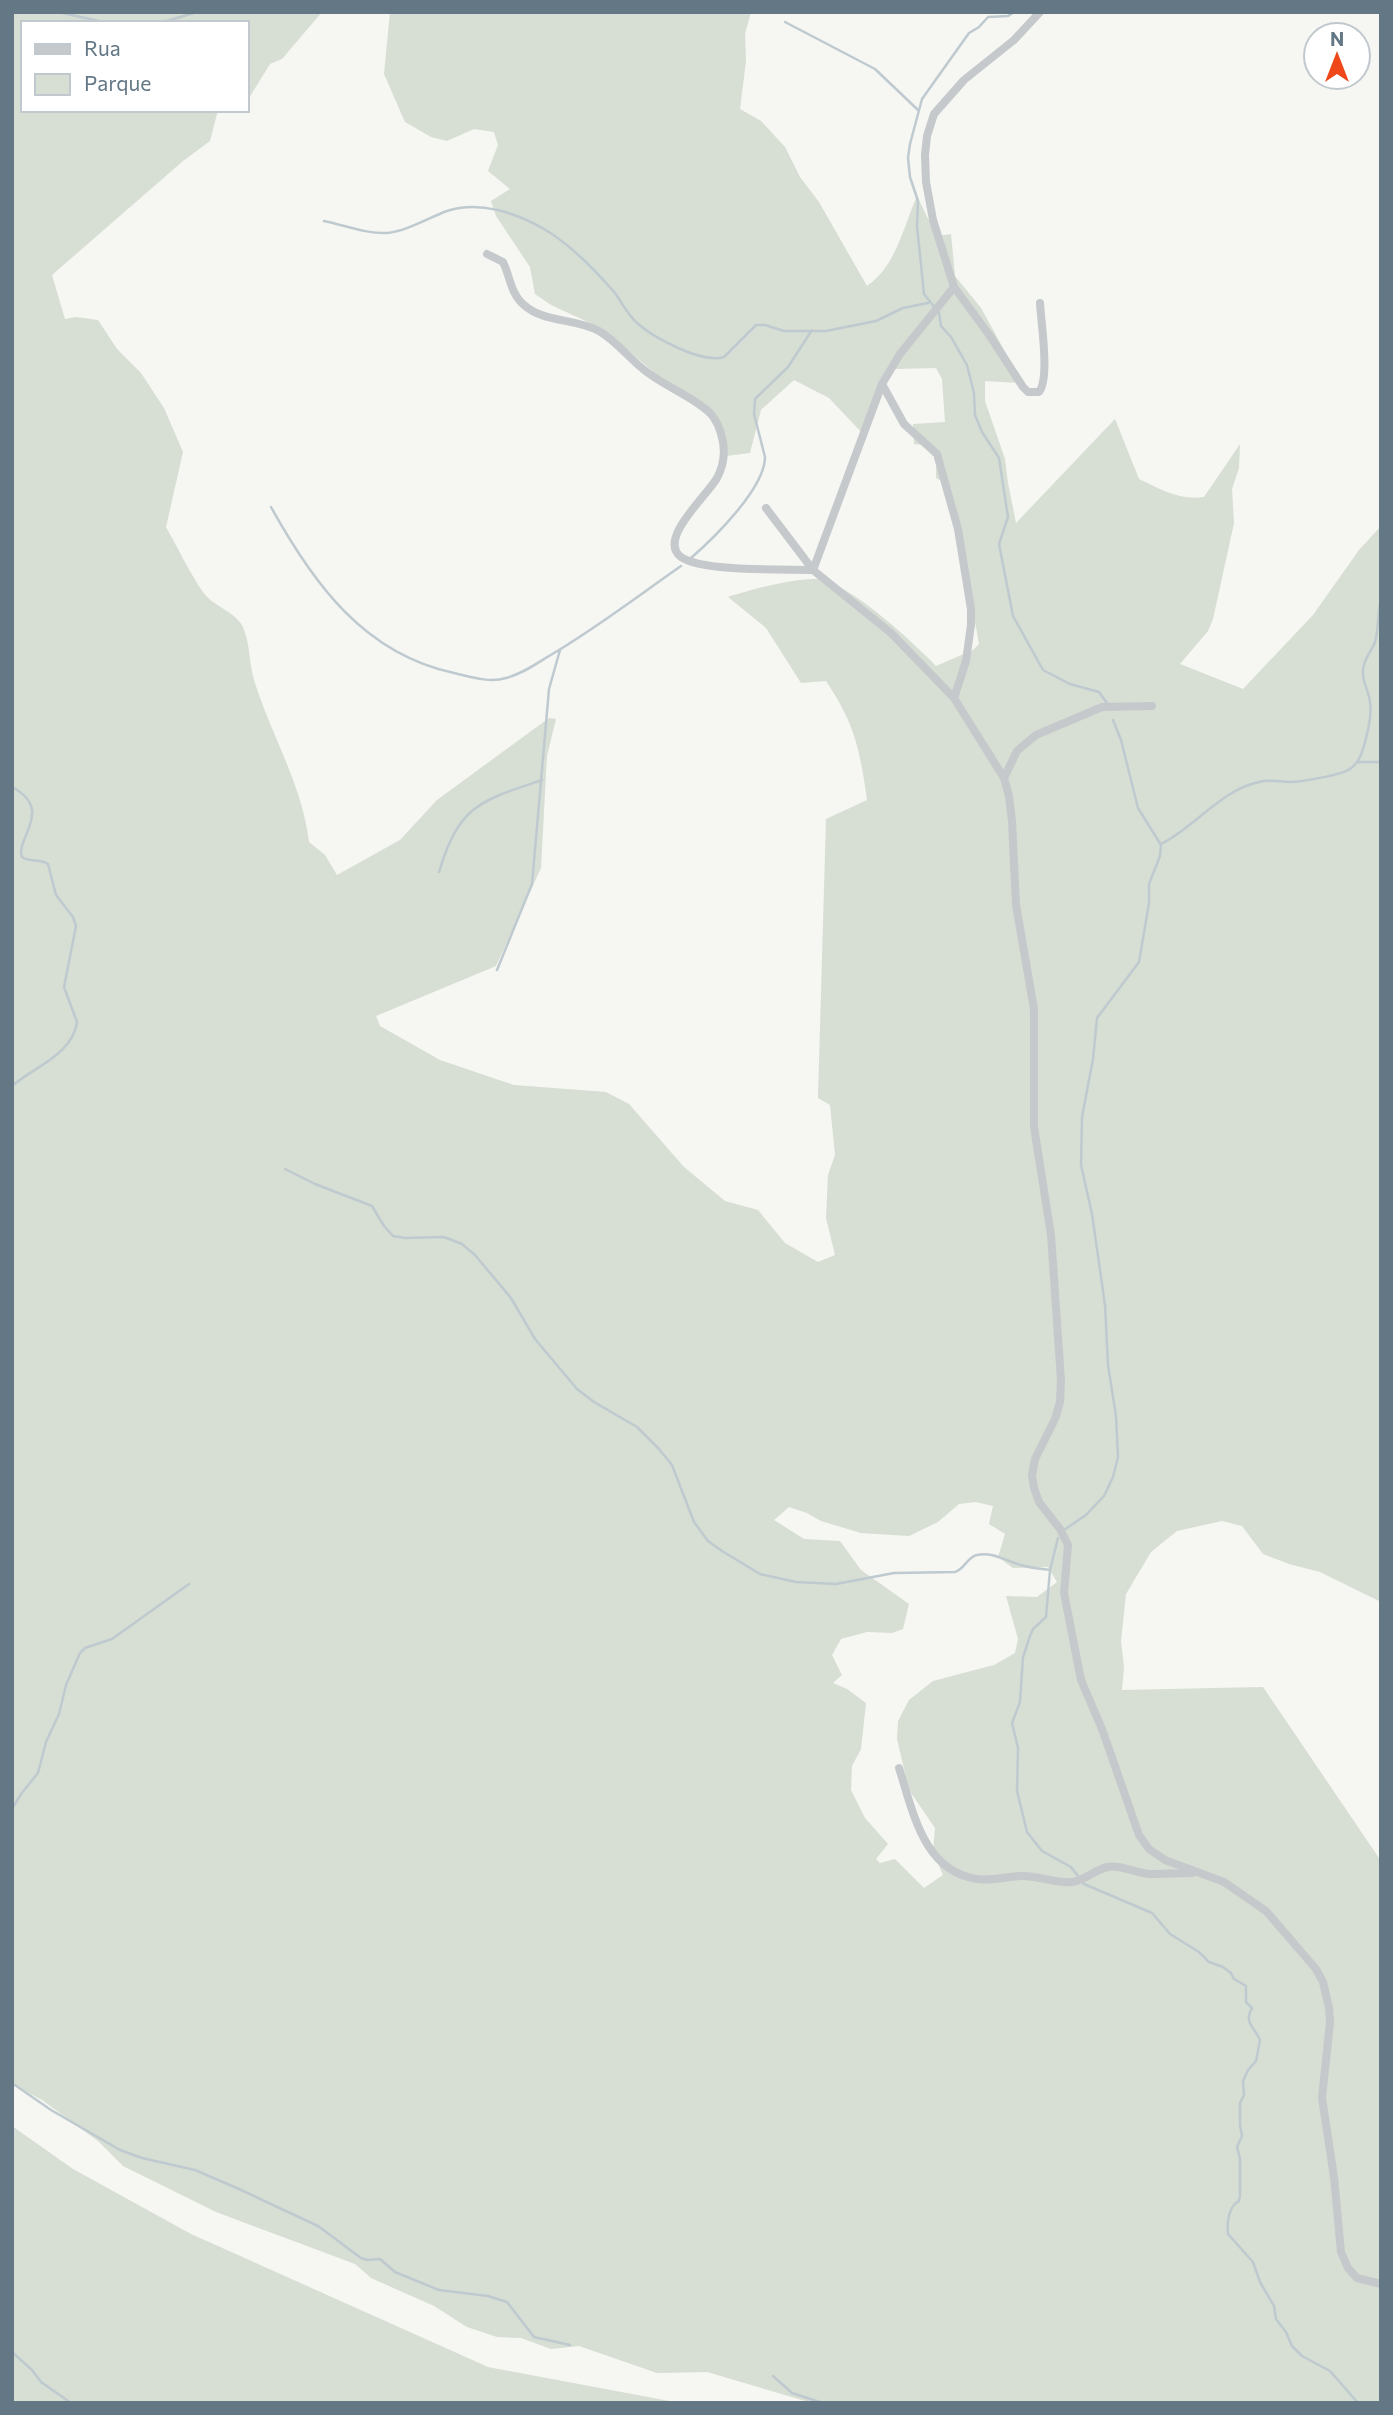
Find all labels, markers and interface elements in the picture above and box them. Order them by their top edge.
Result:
legend [21,21,248,112]
north arrow [1302,21,1372,91]
text: N [1330,27,1344,50]
text: Rua [84,35,121,60]
text: Parque [84,70,151,95]

